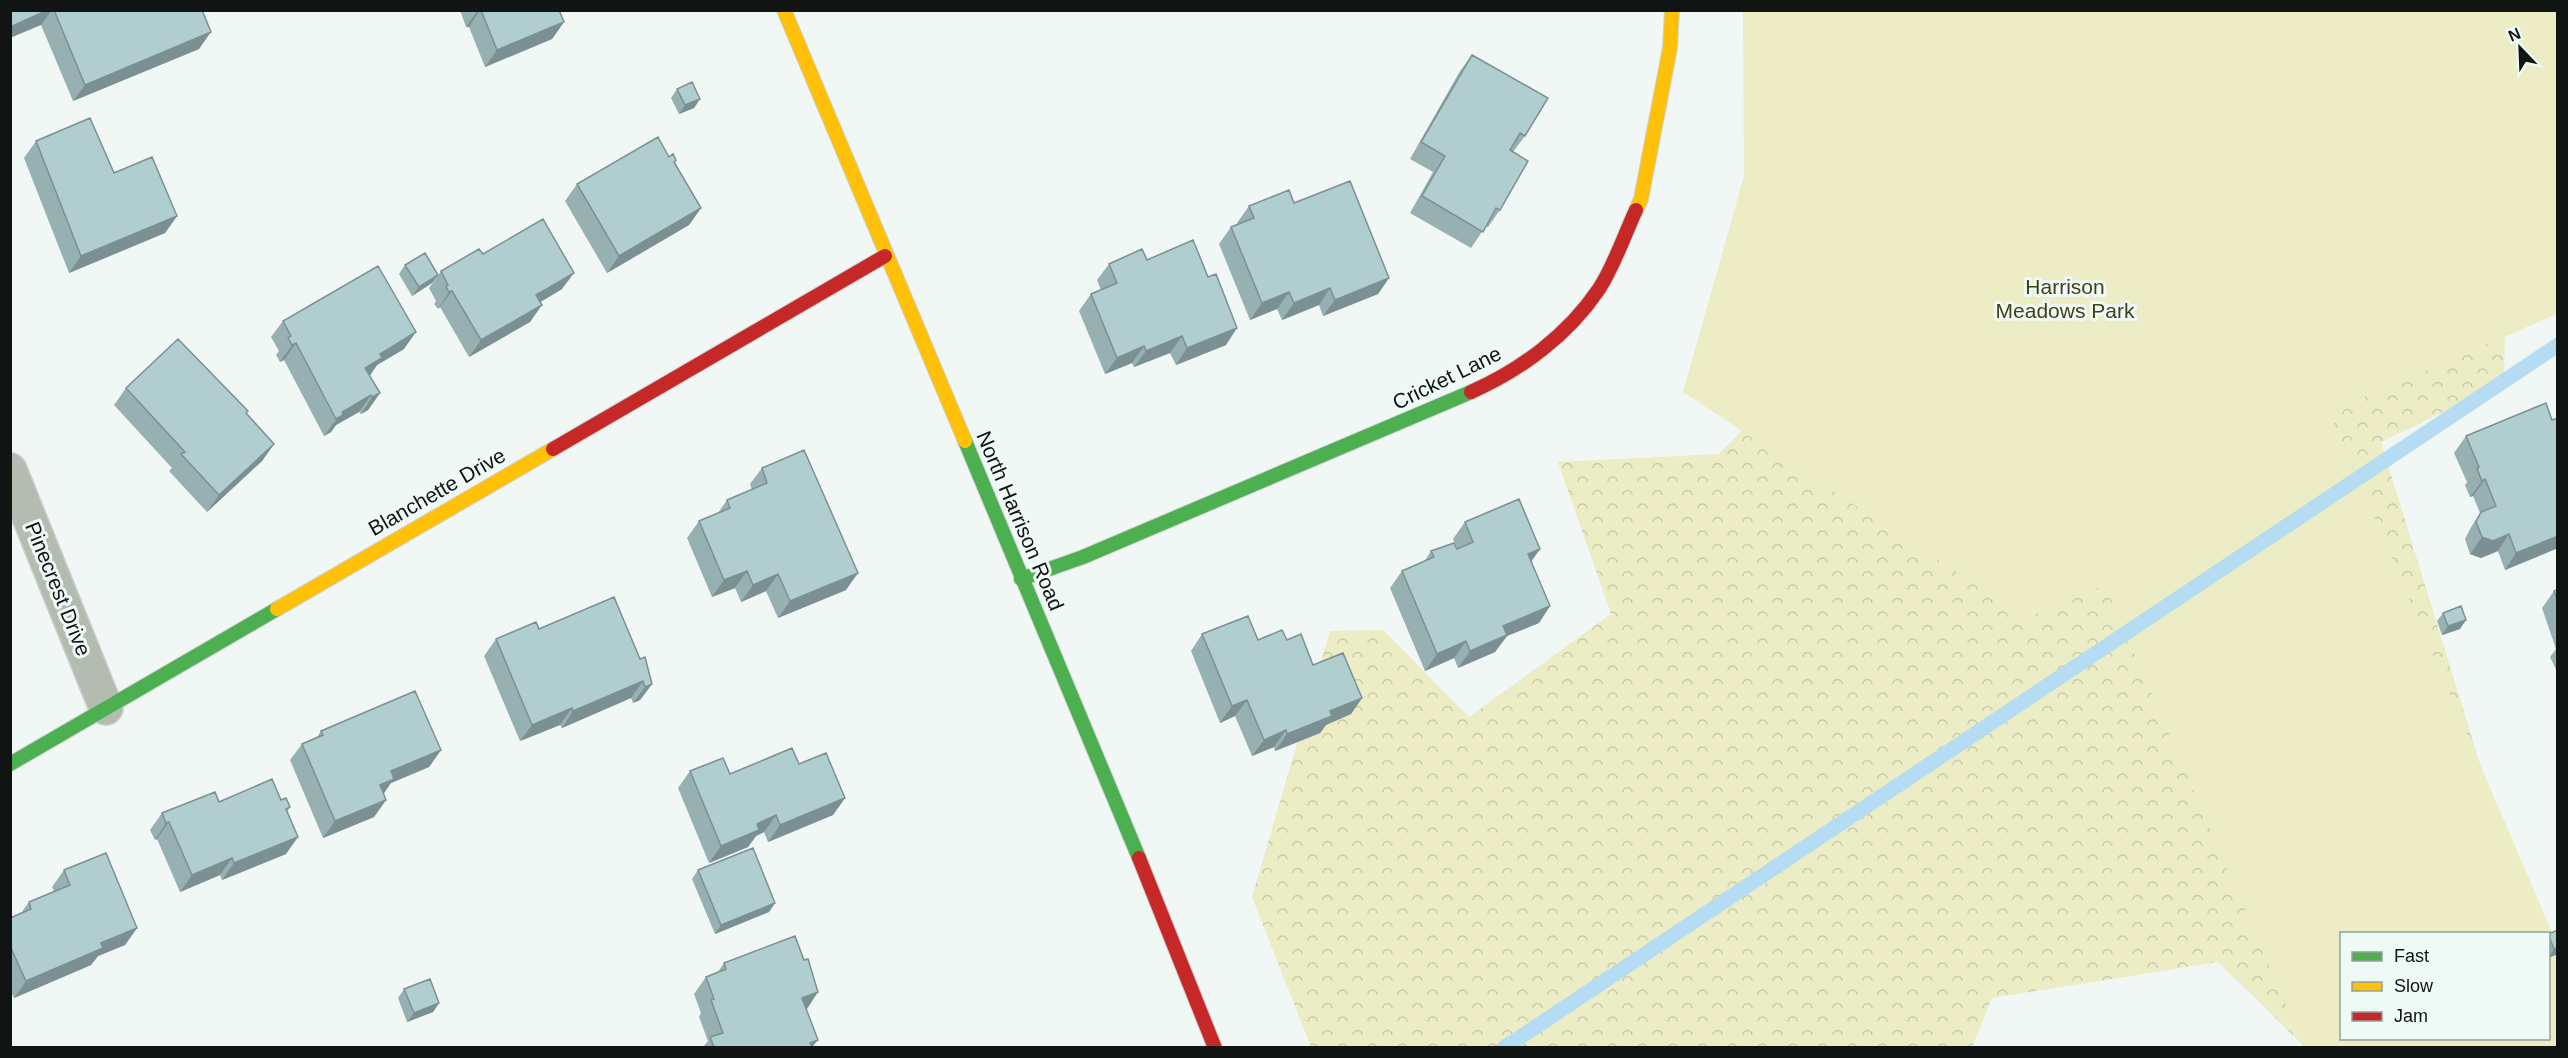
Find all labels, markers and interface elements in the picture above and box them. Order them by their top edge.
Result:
north arrow [2490,18,2550,78]
text: N [2506,25,2523,45]
park label: Harrison Meadows Park [1996,275,2135,322]
street label: Cricket Lane [1389,341,1505,414]
street label: North Harrison Road [972,428,1069,614]
street label: Blanchette Drive [364,443,509,540]
street label: Pinecrest Drive [21,518,96,659]
legend [2340,932,2550,1040]
text: Fast [2394,946,2429,966]
text: Slow [2394,976,2434,996]
text: Jam [2394,1006,2428,1026]

